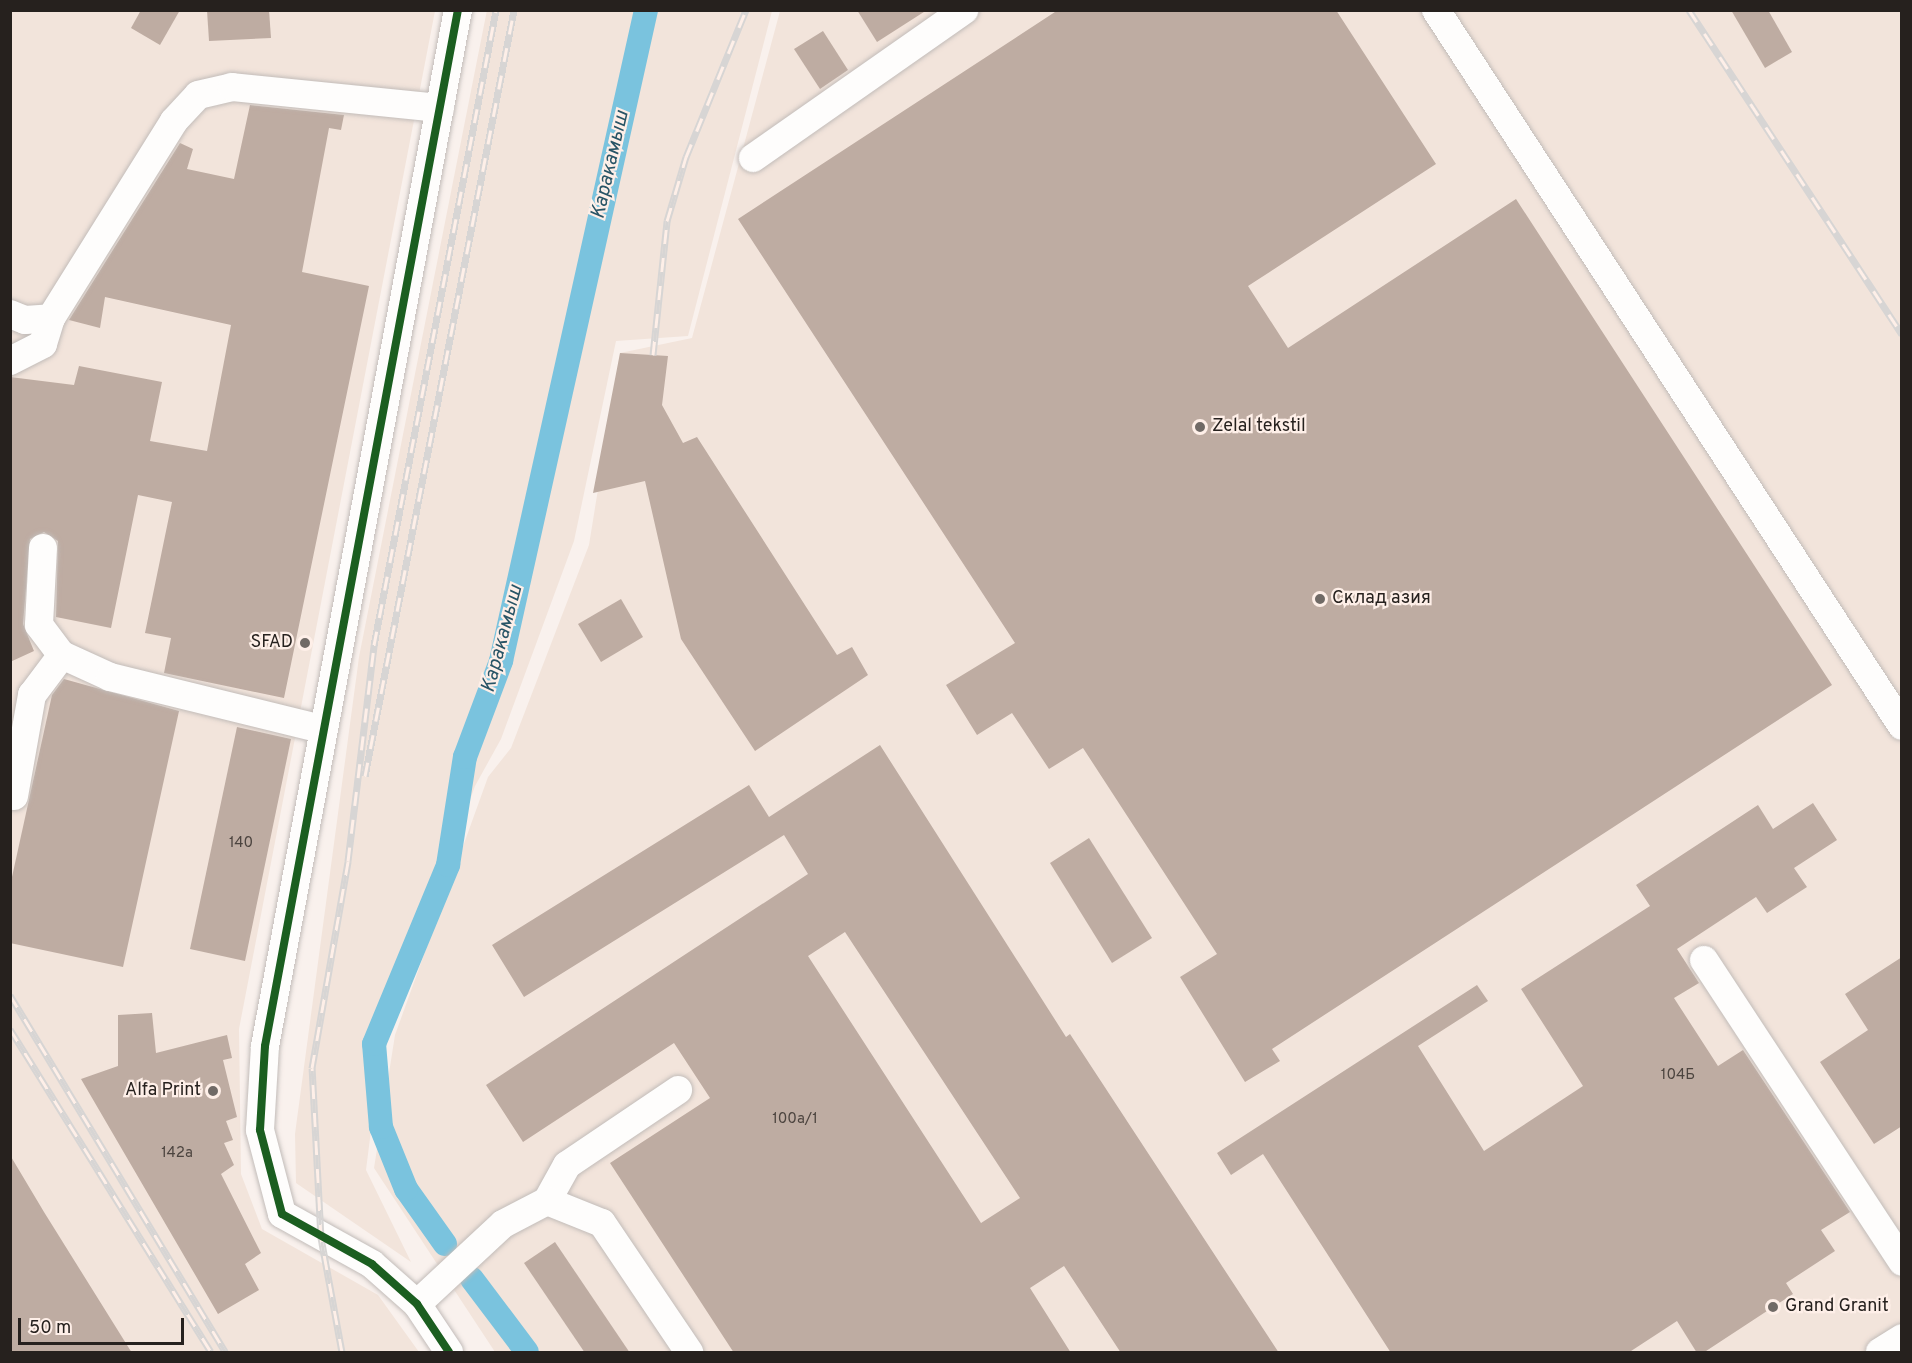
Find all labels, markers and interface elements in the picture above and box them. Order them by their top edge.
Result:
water label: Каракамыш [587,108,635,222]
place label: Zelal tekstil [1212,416,1306,438]
marker: Zelal tekstil [1193,420,1207,434]
water label: Каракамыш [477,583,529,695]
place label: Склад азия [1332,588,1431,610]
marker: Склад азия [1313,592,1327,606]
place label: SFAD [250,632,293,654]
marker: SFAD [298,636,312,650]
house number: 140 [229,835,253,853]
house number: 104Б [1661,1067,1695,1085]
place label: Alfa Print [125,1080,201,1102]
marker: Alfa Print [206,1084,220,1098]
house number: 100a/1 [772,1111,818,1129]
house number: 142a [161,1145,193,1163]
place label: Grand Granit [1785,1296,1889,1318]
marker: Grand Granit [1766,1300,1780,1314]
scale bar [21,1306,188,1344]
text: 50 m [29,1317,71,1340]

